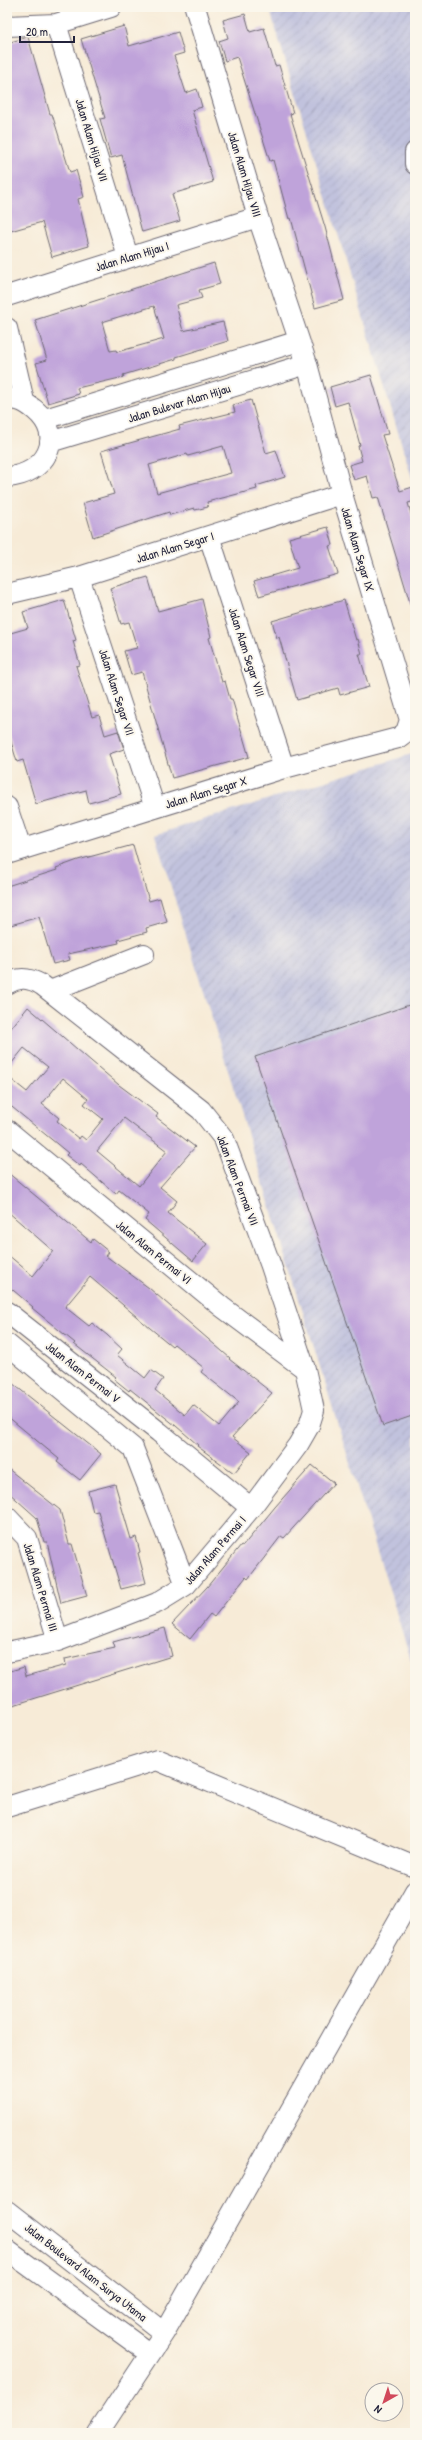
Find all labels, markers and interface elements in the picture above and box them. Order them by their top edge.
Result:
scale bar [20,18,74,44]
text: 20 m [26,23,48,40]
street label: Jalan Alam Hijau VII [71,97,113,183]
street label: Jalan Alam Hijau VIII [224,129,266,219]
street label: Jalan Alam Hijau I [93,237,171,275]
street label: Jalan Bulevar Alam Hijau [126,379,232,427]
street label: Jalan Alam Segar IX [337,505,379,593]
street label: Jalan Alam Segar I [134,527,216,567]
street label: Jalan Alam Segar VIII [225,605,269,699]
street label: Jalan Alam Segar VII [95,647,139,737]
street label: Jalan Alam Segar X [163,771,249,813]
street label: Jalan Alam Permai VII [213,1132,263,1228]
street label: Jalan Alam Permai VI [113,1216,195,1288]
street label: Jalan Alam Permai V [42,1338,124,1407]
street label: Jalan Alam Permai I [180,1512,250,1588]
street label: Jalan Alam Permai III [19,1541,63,1633]
street label: Jalan Boulevard Alam Surya Utama [21,2219,151,2325]
north arrow [364,2382,404,2422]
text: N [371,2402,384,2417]

